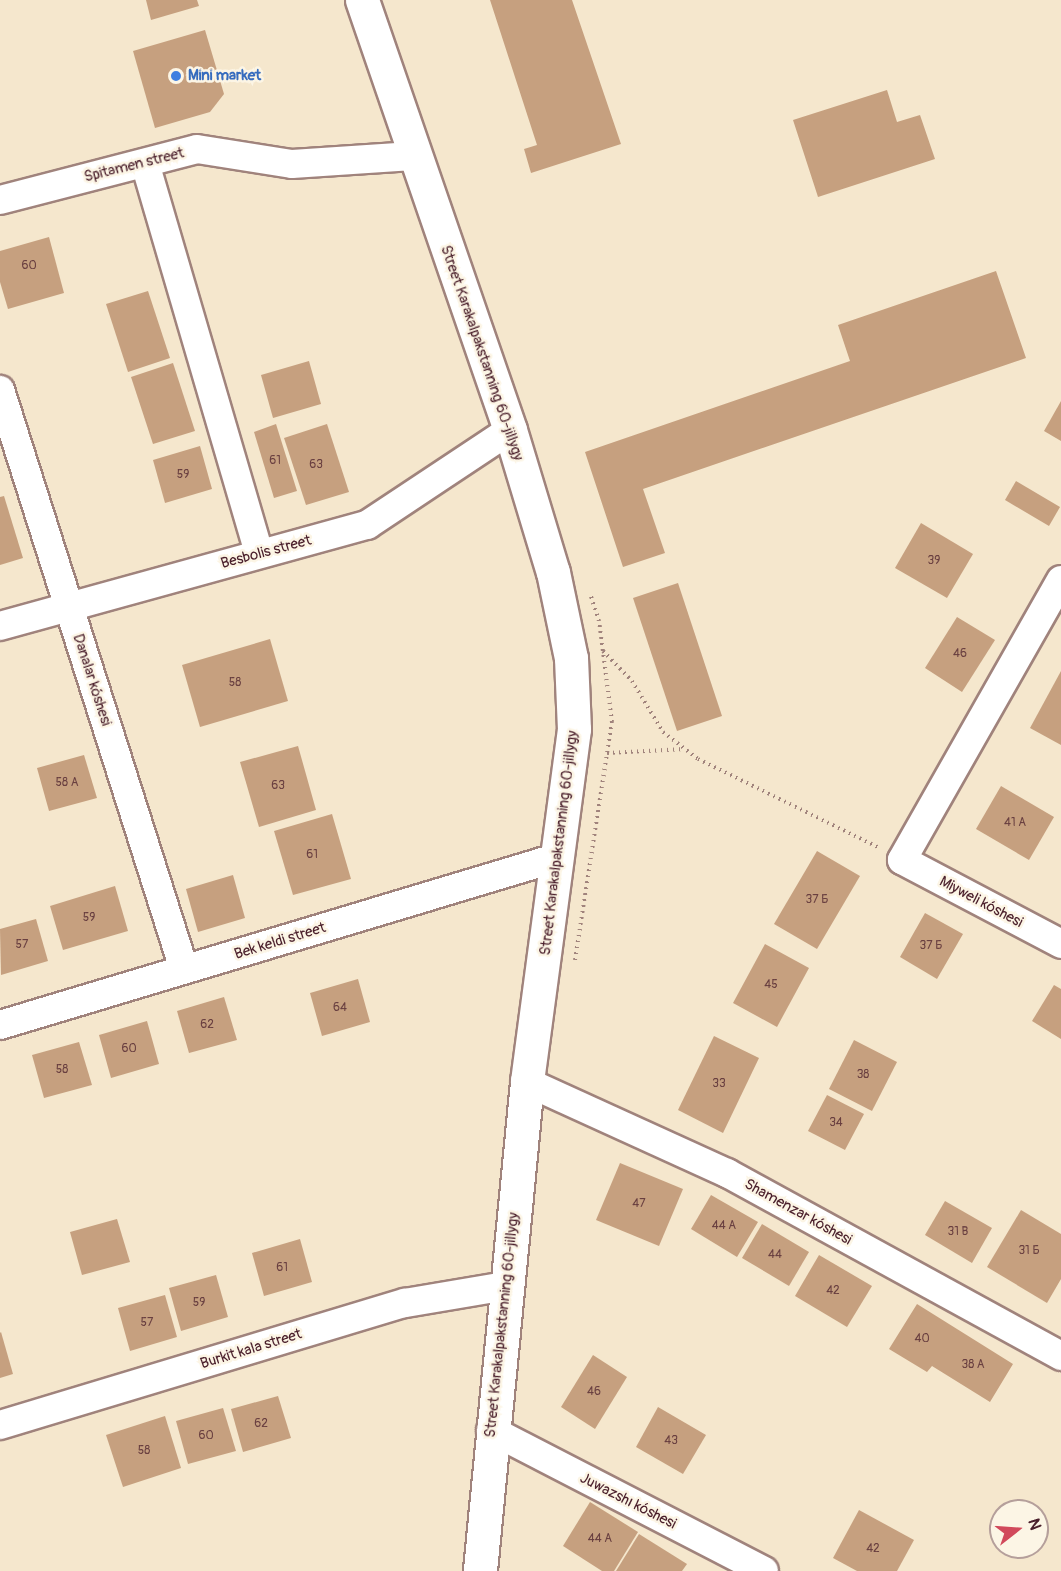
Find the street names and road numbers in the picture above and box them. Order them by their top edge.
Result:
street label: Spitamen street [82,144,186,186]
street label: Street Karakalpakstanning 60-jillygy [437,243,527,463]
street label: Besbolis street [219,531,313,573]
street label: Danalar kóshesi [69,632,115,728]
street label: Street Karakalpakstanning 60-jillygy [536,730,582,956]
street label: Miyweli kóshesi [936,872,1026,932]
street label: Bek keldi street [232,919,328,963]
street label: Shamenzar kóshesi [741,1175,855,1249]
street label: Street Karakalpakstanning 60-jillygy [481,1211,523,1439]
street label: Burkit kala street [198,1325,304,1373]
street label: Juwazshı kóshesi [577,1469,679,1533]

